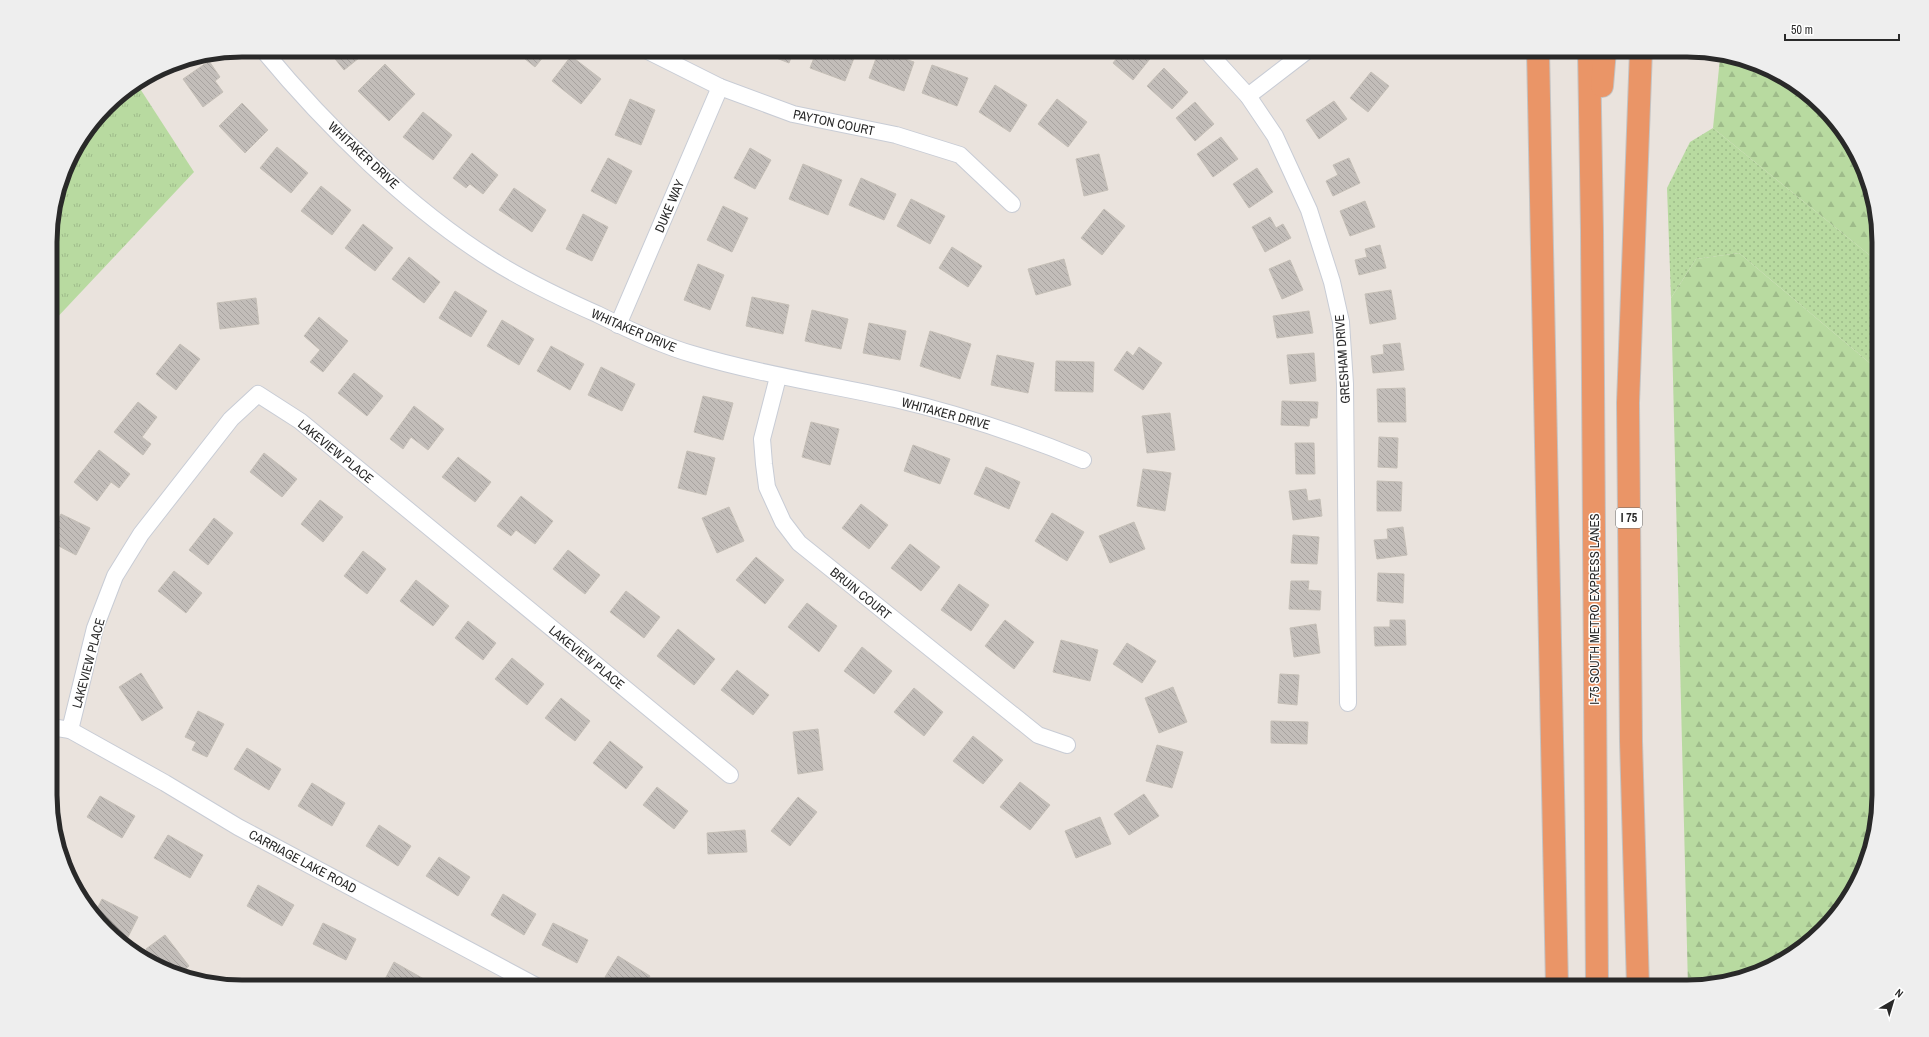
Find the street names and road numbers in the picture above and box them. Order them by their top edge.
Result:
street label: PAYTON COURT [792,106,877,140]
street label: WHITAKER DRIVE [325,118,403,193]
street label: DUKE WAY [651,177,688,235]
street label: WHITAKER DRIVE [589,305,679,356]
street label: GRESHAM DRIVE [1331,314,1354,404]
street label: WHITAKER DRIVE [900,393,992,433]
street label: LAKEVIEW PLACE [294,416,377,487]
road number: I 75 [1616,508,1642,528]
street label: I-75 SOUTH METRO EXPRESS LANES [1586,513,1603,705]
street label: BRUIN COURT [827,564,895,624]
street label: LAKEVIEW PLACE [68,616,109,710]
street label: LAKEVIEW PLACE [545,622,628,693]
street label: CARRIAGE LAKE ROAD [246,826,360,897]

